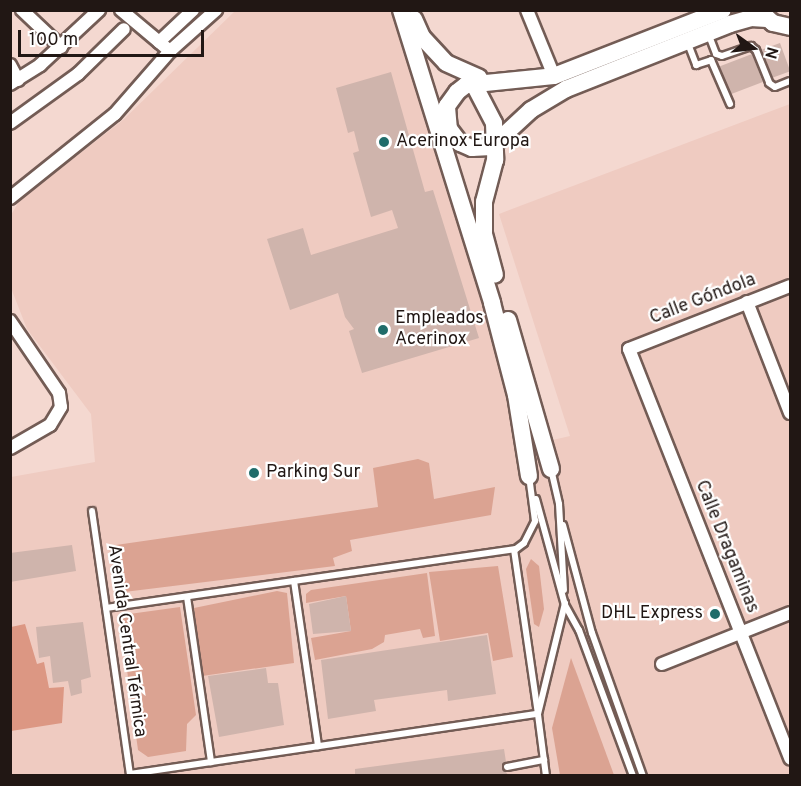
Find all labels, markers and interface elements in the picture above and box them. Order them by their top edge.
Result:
scale bar [21,18,207,56]
north arrow [723,18,783,78]
text: 100 m [29,29,78,52]
text: N [759,45,782,61]
place label: Acerinox Europa [396,131,530,153]
marker: Acerinox Europa [377,135,391,149]
street label: Calle Góndola [647,270,759,330]
place label: Empleados Acerinox [395,309,484,352]
marker: Empleados Acerinox [376,323,390,337]
place label: Parking Sur [266,462,361,484]
marker: Parking Sur [247,466,261,480]
street label: Calle Dragaminas [690,478,762,616]
street label: Avenida Central Térmica [102,543,150,739]
place label: DHL Express [601,603,703,625]
marker: DHL Express [708,607,722,621]

